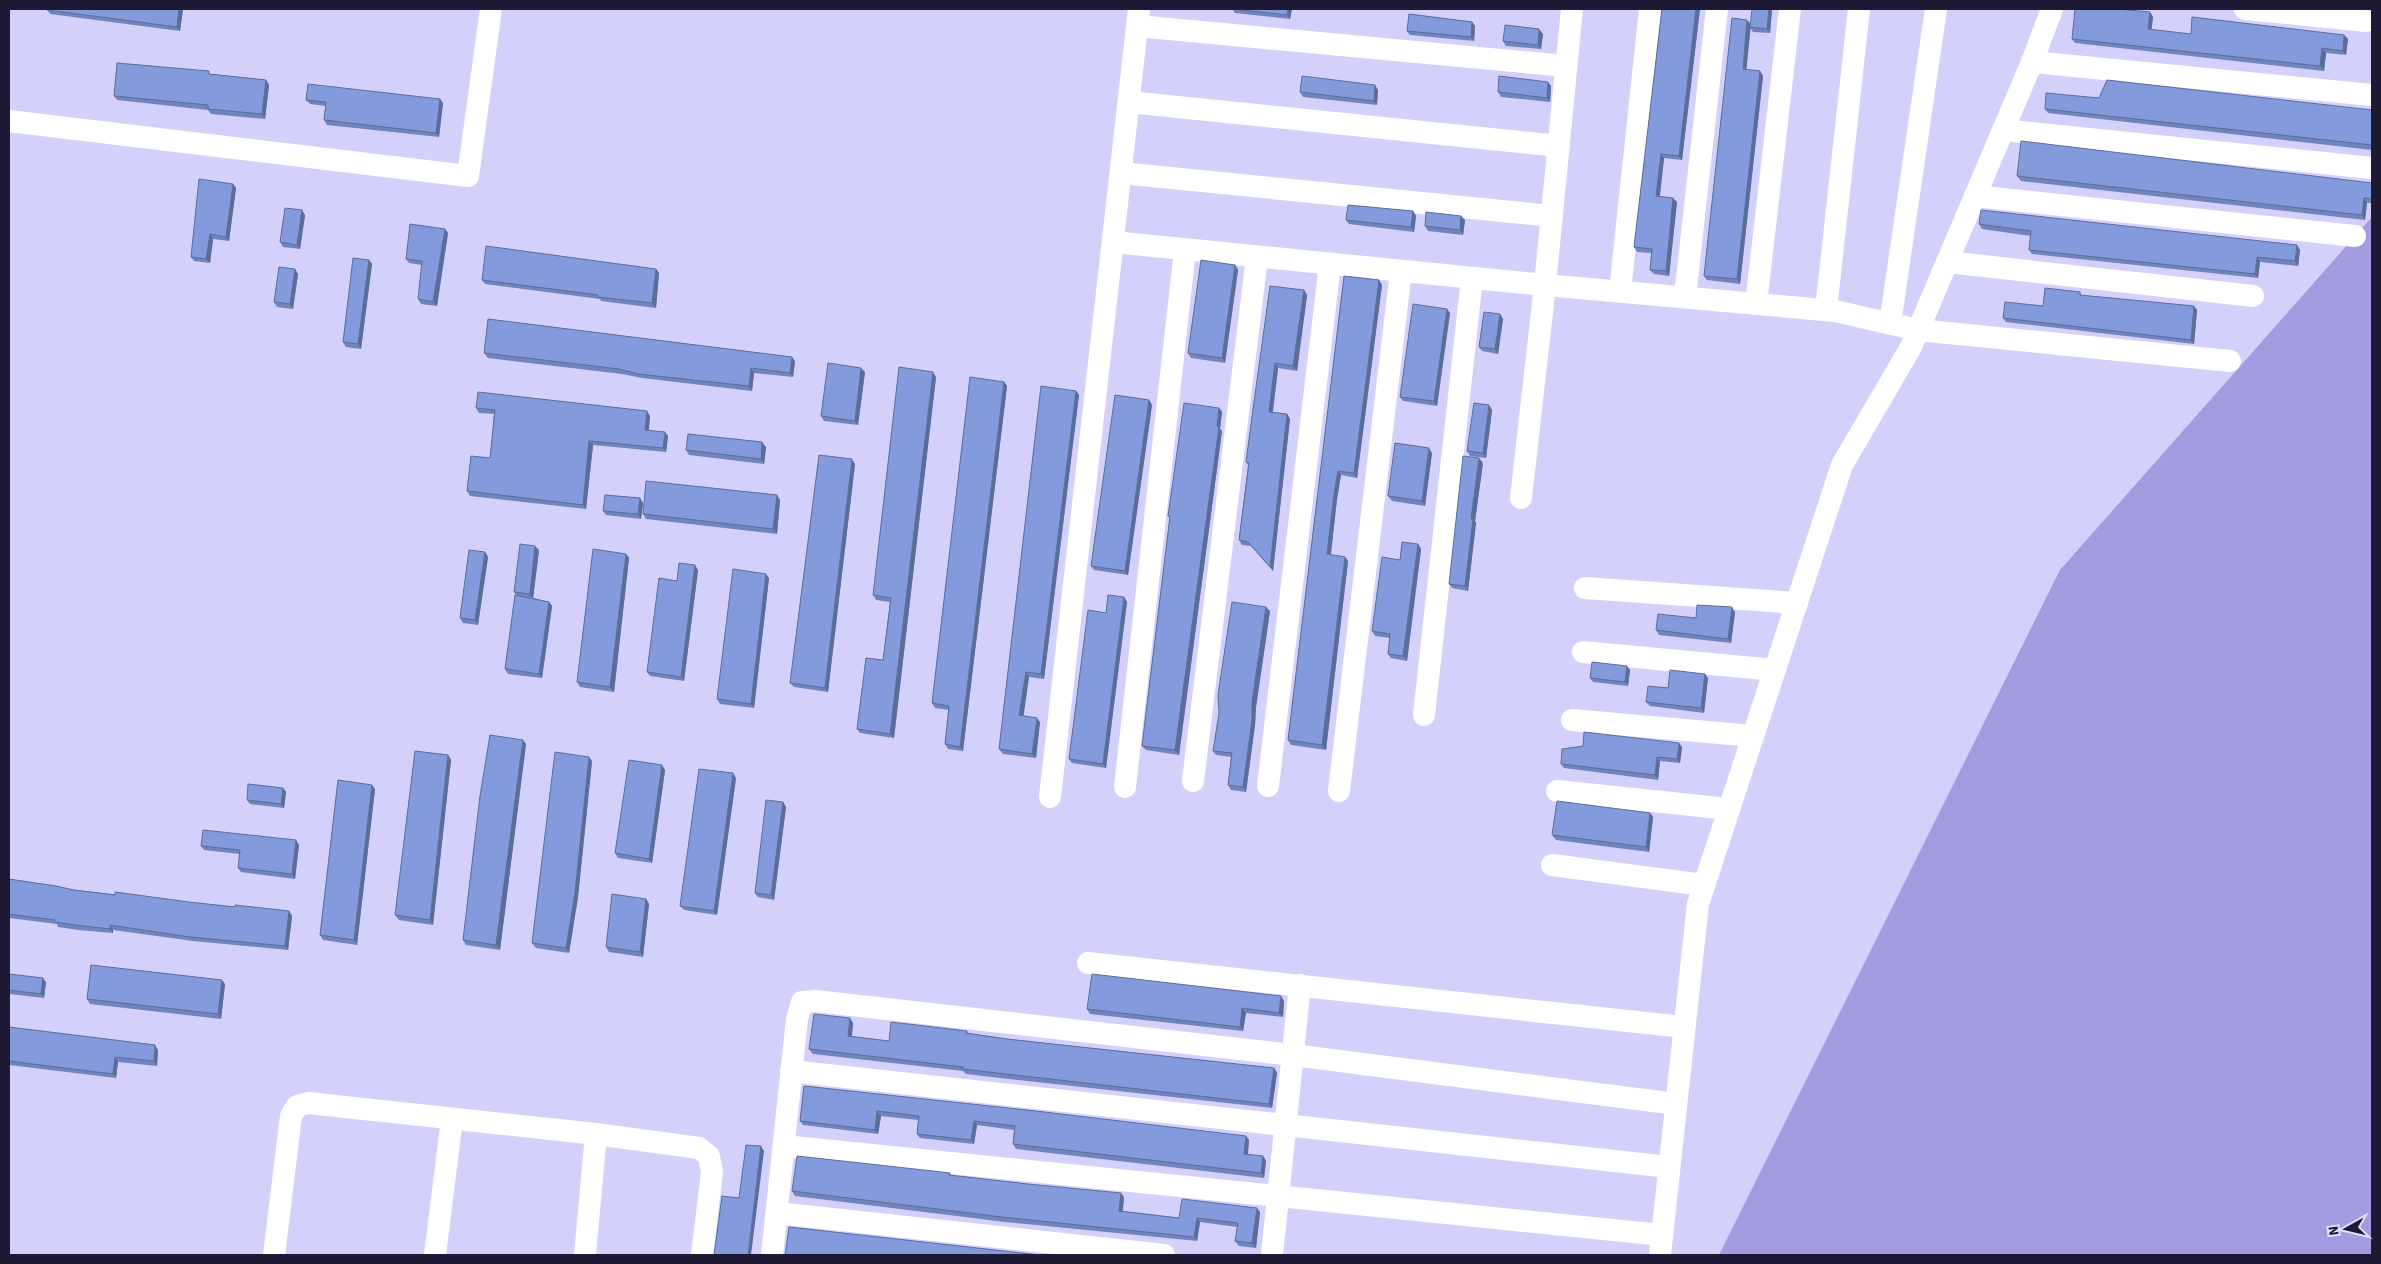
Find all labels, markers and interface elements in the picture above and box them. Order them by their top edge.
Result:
north arrow [2321,1204,2371,1254]
text: N [2324,1225,2345,1237]

